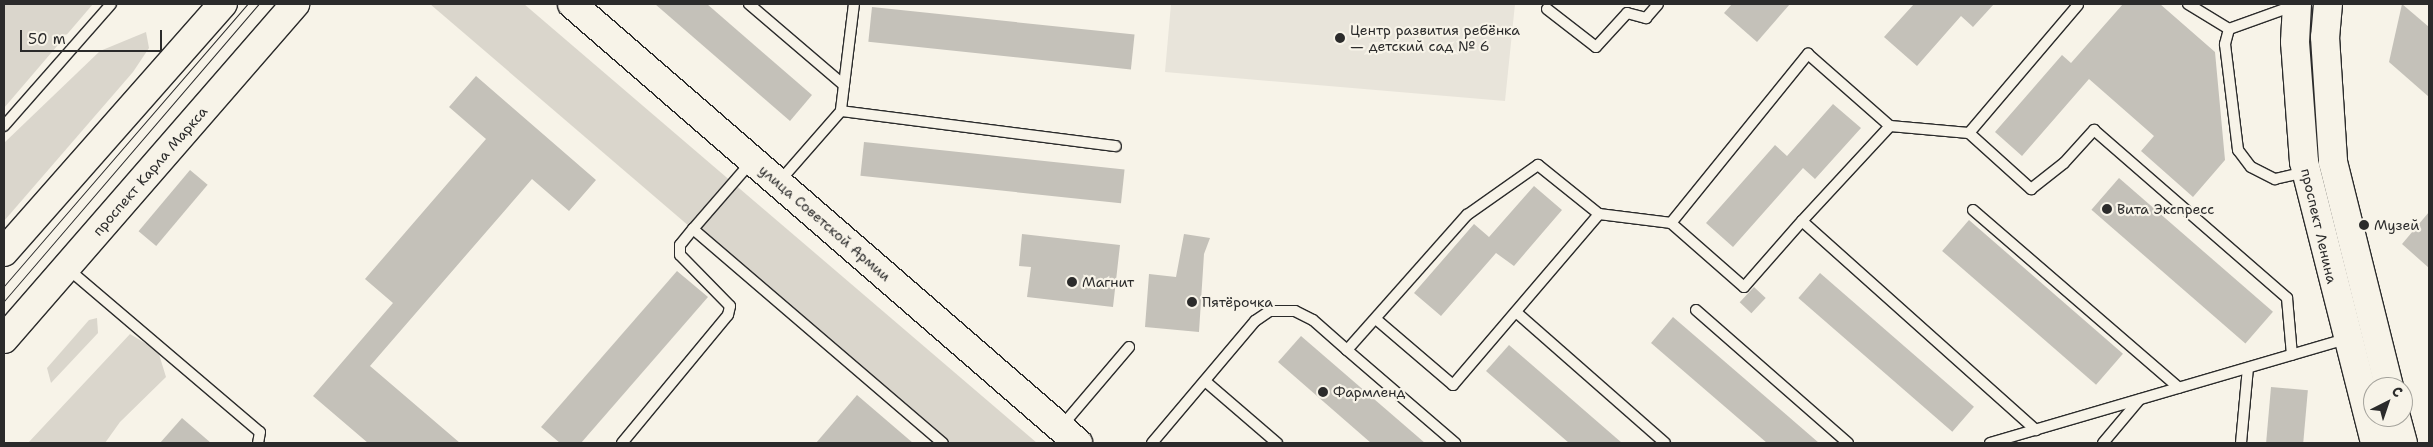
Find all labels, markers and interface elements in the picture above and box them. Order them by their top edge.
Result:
scale bar [22,20,165,52]
place label: Центр развития ребёнка — детский сад № 6 [1350,22,1520,54]
text: 50 m [28,29,66,49]
marker: Центр развития ребёнка — детский сад № 6 [1334,32,1346,44]
street label: проспект Карла Маркса [89,103,211,239]
street label: улица Советской Армии [756,161,894,285]
street label: проспект Ленина [2298,167,2340,285]
place label: Вита Экспресс [2117,201,2214,217]
marker: Вита Экспресс [2101,203,2113,215]
place label: Музей [2374,217,2419,233]
marker: Музей [2358,219,2370,231]
place label: Магнит [1082,274,1134,290]
marker: Магнит [1066,276,1078,288]
place label: Пятёрочка [1202,294,1273,310]
marker: Пятёрочка [1186,296,1198,308]
north arrow [2363,377,2413,427]
text: С [2388,382,2406,401]
place label: Фармленд [1333,384,1405,400]
marker: Фармленд [1317,386,1329,398]

